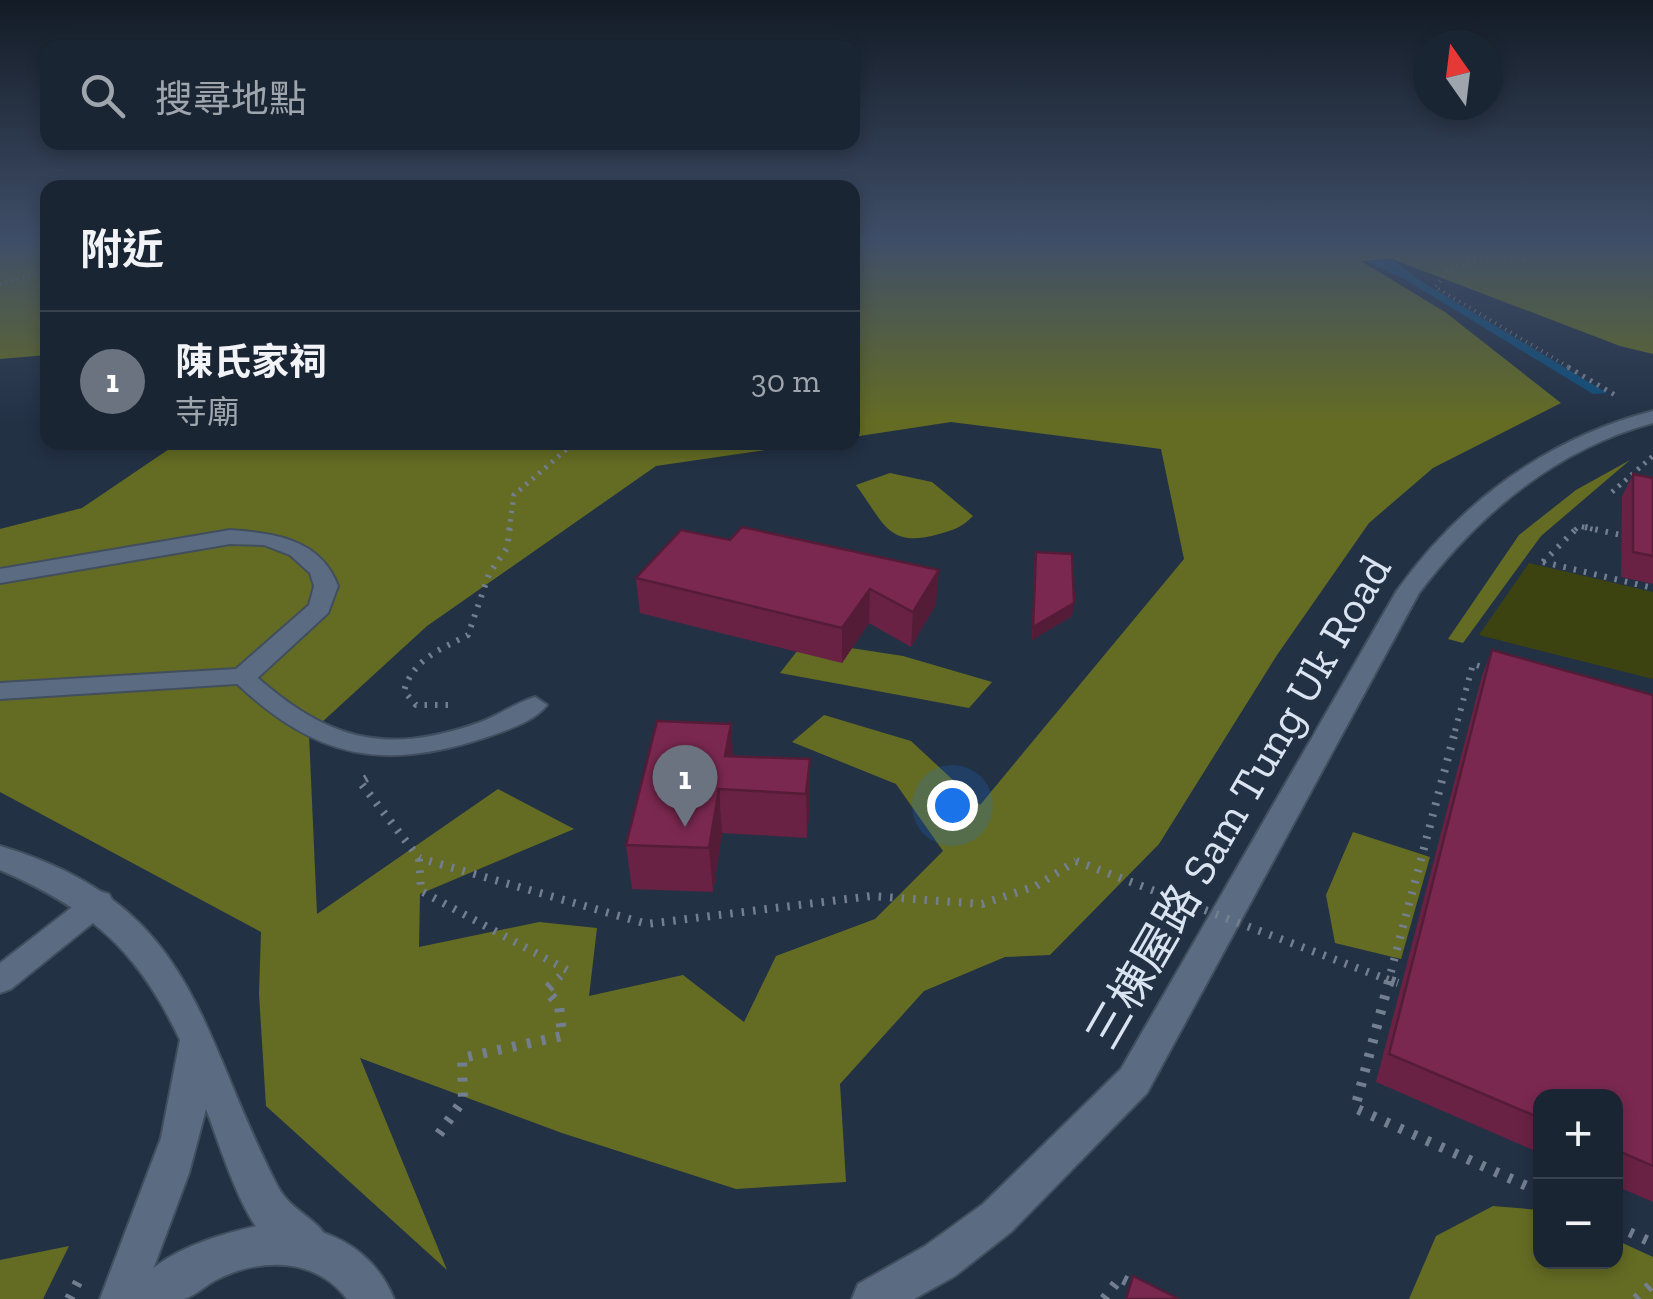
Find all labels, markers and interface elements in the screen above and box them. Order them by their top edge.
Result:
north arrow [1413,30,1503,120]
search box [40,40,860,150]
icon: search [75,68,130,123]
text: 搜尋地點 [155,76,307,122]
text: 附近 [80,224,164,275]
text: 陳氏家祠 [175,339,327,385]
text: 1 [106,362,119,400]
text: 30 m [751,362,820,400]
text: 寺廟 [175,393,239,431]
street label: 三棟屋路 Sam Tung Uk Road [1075,545,1403,1058]
pin: 1 [652,744,718,827]
your location [927,780,978,831]
map controls [1533,1089,1623,1269]
button: + [1533,1089,1623,1179]
button: − [1533,1179,1623,1269]

